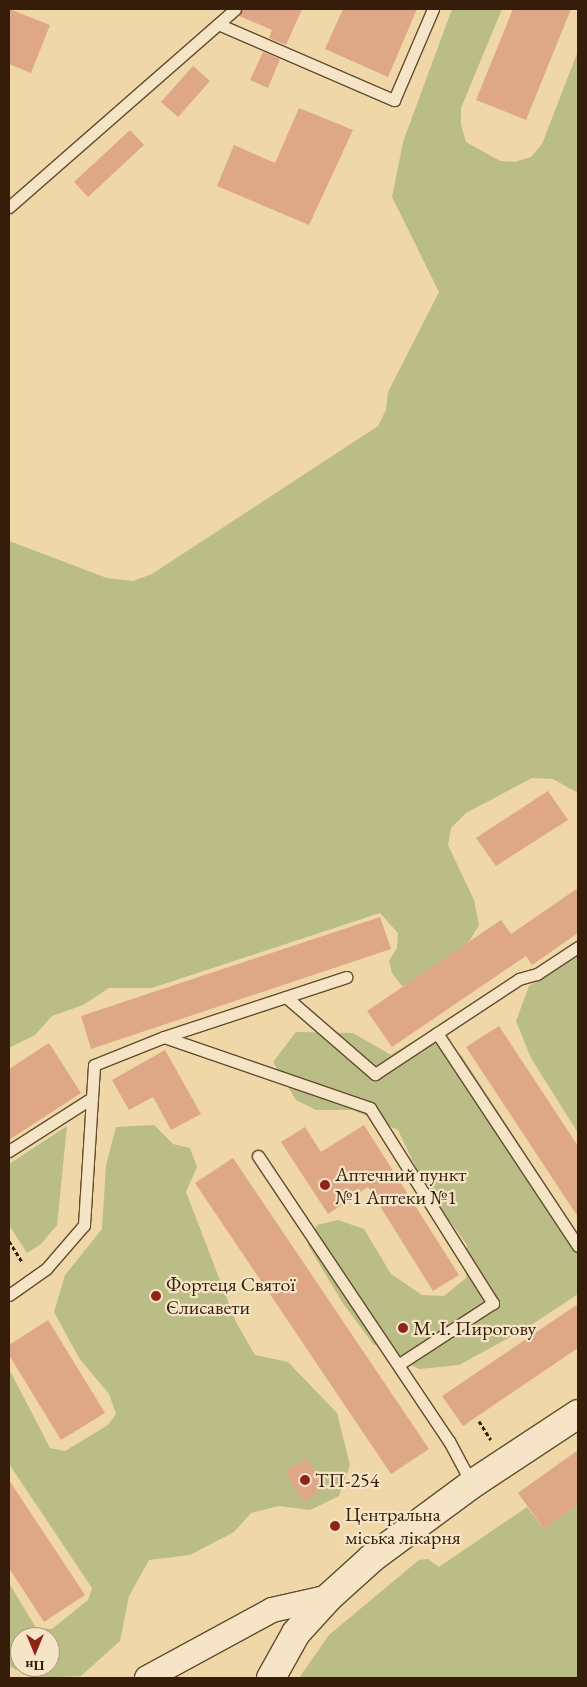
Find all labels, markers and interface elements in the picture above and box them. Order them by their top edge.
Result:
place label: Аптечний пункт №1 Аптеки №1 [335,1162,466,1209]
marker: Аптечний пункт №1 Аптеки №1 [319,1179,331,1191]
place label: Фортеця Святої Єлисавети [166,1272,295,1319]
marker: Фортеця Святої Єлисавети [150,1290,162,1302]
place label: М. І. Пирогову [413,1316,536,1340]
marker: М. І. Пирогову [397,1322,409,1334]
place label: ТП-254 [315,1468,379,1492]
marker: ТП-254 [299,1474,311,1486]
place label: Центральна міська лікарня [345,1502,461,1549]
marker: Центральна міська лікарня [329,1520,341,1532]
north arrow [10,1627,60,1677]
text: Пн [25,1657,45,1675]

